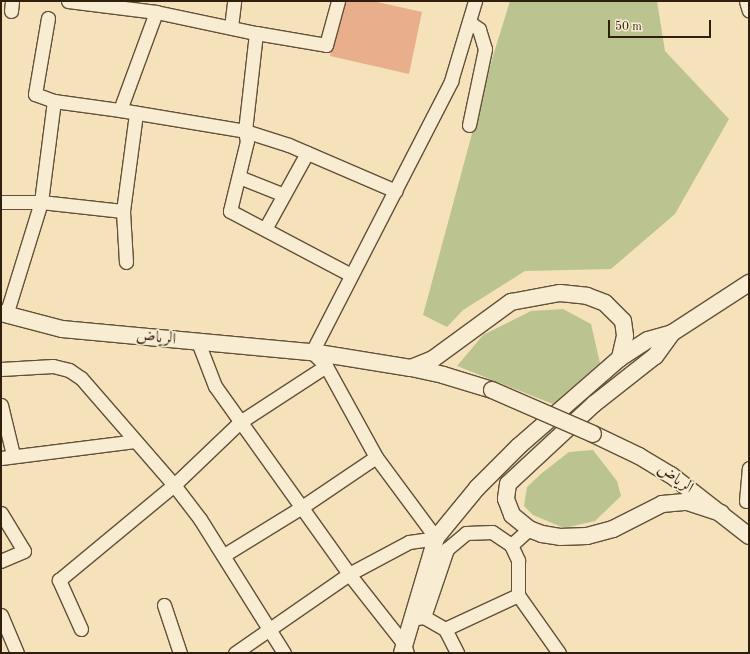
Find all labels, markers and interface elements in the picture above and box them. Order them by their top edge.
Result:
scale bar [610,12,713,38]
text: 50 m [615,21,642,33]
street label: الرياض [135,326,177,350]
street label: الرياض [653,460,697,498]

